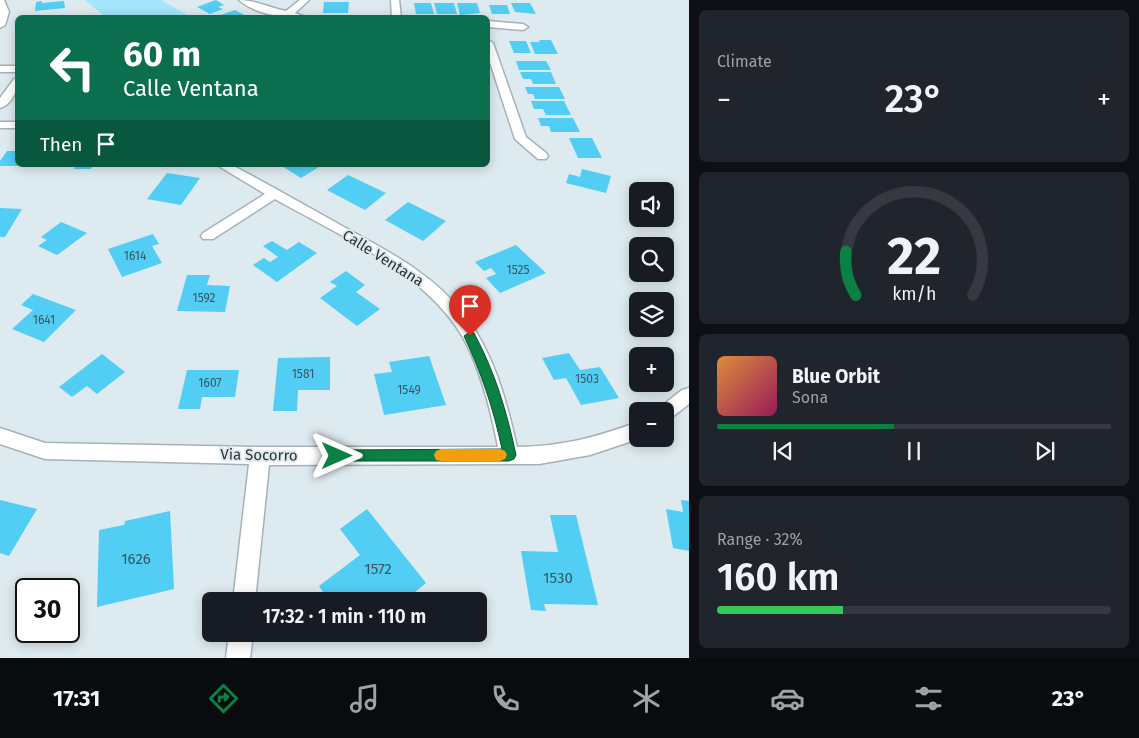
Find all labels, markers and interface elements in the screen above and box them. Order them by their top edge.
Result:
text: 60 m [123,33,201,75]
icon: left [40,35,105,100]
text: Climate [717,52,772,71]
text: Calle Ventana [123,75,259,102]
text: 23° [885,76,943,122]
text: − [717,83,731,116]
text: + [1097,83,1111,116]
icon: arrive [92,130,120,158]
text: Then [40,133,82,156]
map controls [629,182,674,447]
button: sound [629,182,674,227]
text: 22 [887,225,941,288]
street label: Calle Ventana [339,226,427,290]
button: search [629,237,674,282]
house number: 1614 [124,249,147,263]
house number: 1525 [506,263,530,277]
text: km/h [892,283,936,305]
pin [449,285,491,336]
house number: 1592 [192,291,216,305]
icon: arrive [456,292,484,320]
button: layers [629,292,674,337]
house number: 1641 [33,313,55,327]
button: + [629,347,674,392]
text: Blue Orbit [792,365,880,388]
house number: 1581 [292,367,314,381]
house number: 1503 [575,372,599,386]
house number: 1607 [198,376,222,390]
house number: 1549 [397,383,421,397]
text: Sona [792,388,828,407]
button: − [629,402,674,447]
position arrow [310,429,362,481]
icon: previous [769,437,797,465]
icon: pause [900,437,928,465]
icon: next [1031,437,1059,465]
street label: Via Socorro [220,445,298,465]
text: Range · 32% [717,530,803,549]
house number: 1626 [121,550,151,568]
text: 160 km [717,554,840,600]
house number: 1572 [364,560,392,578]
house number: 1530 [543,569,573,587]
speed limit sign: 30 [15,578,80,643]
text: 17:32 · 1 min · 110 m [263,605,426,628]
icon: directions [206,681,241,716]
icon: music [347,681,382,716]
icon: phone [488,681,523,716]
icon: climate [629,681,664,716]
icon: car [770,681,805,716]
icon: filters [911,681,946,716]
text: 17:31 [53,685,100,712]
text: 23° [1052,685,1086,712]

